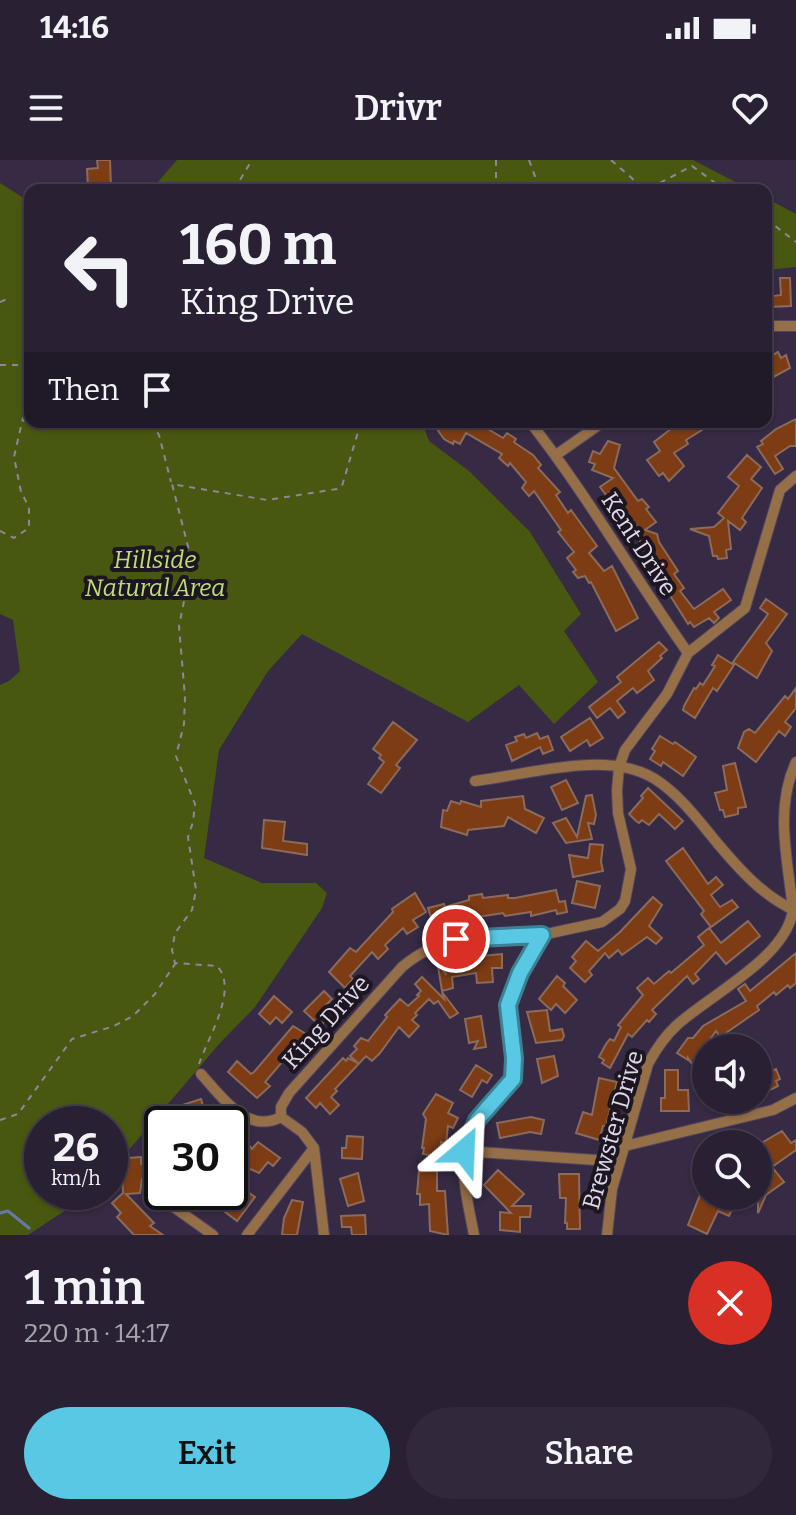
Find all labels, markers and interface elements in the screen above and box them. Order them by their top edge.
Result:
text: 14:16 [40,10,109,46]
icon: menu [24,86,68,130]
text: Drivr [354,86,442,130]
icon: heart [728,86,772,130]
text: 160 m [180,212,336,279]
icon: left [48,216,152,320]
text: King Drive [180,280,355,324]
icon: arrive [135,368,179,412]
text: Then [48,372,119,408]
street label: Kent Drive [595,487,683,601]
park label: Hillside Natural Area [85,546,225,602]
pin [422,905,490,973]
icon: arrive [434,917,478,961]
street label: King Drive [277,969,375,1075]
map controls [692,1034,772,1210]
button: sound [692,1034,772,1114]
street label: Brewster Drive [577,1047,649,1213]
speed limit sign: 30 [144,1106,248,1210]
position arrow [422,1109,506,1193]
text: 26 [53,1124,99,1172]
button: search [692,1130,772,1210]
text: km/h [51,1166,101,1190]
text: 1 min [24,1259,145,1317]
button: close [688,1261,772,1345]
text: 220 m · 14:17 [24,1318,169,1349]
button: Exit [24,1407,390,1499]
button: Share [406,1407,772,1499]

